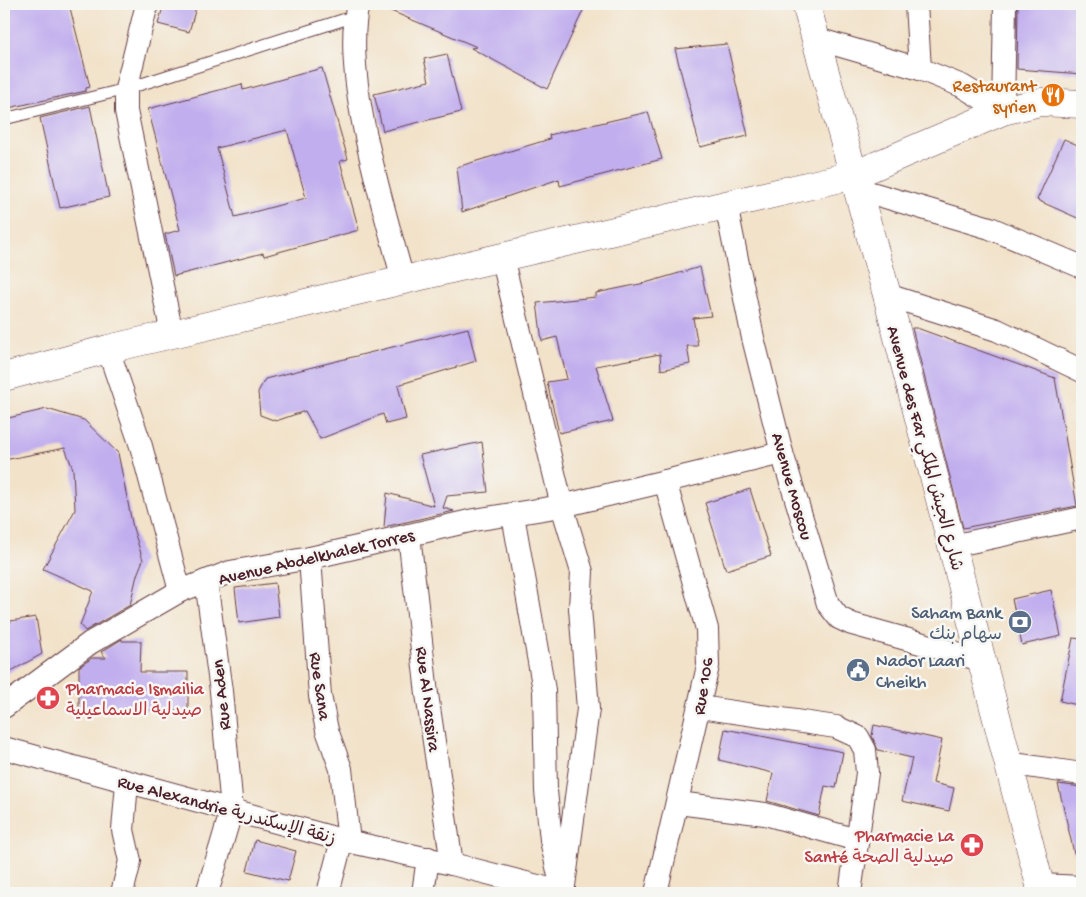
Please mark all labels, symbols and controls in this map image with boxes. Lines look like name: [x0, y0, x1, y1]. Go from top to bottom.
place label: Restaurant syrien: [953, 77, 1038, 119]
restaurant icon: Restaurant syrien: [1040, 82, 1066, 108]
street label: Avenue des Far شارع الجيش الملكي: [878, 324, 966, 574]
street label: Avenue Moscou: [765, 431, 816, 543]
street label: Avenue Abdelkhalek Torres: [217, 525, 418, 591]
place label: Saham Bank سهام بنك: [911, 604, 1004, 647]
bank icon: Saham Bank سهام بنك: [1007, 609, 1033, 635]
street label: Rue Al Nassira: [410, 646, 443, 754]
street label: Rue Sana: [303, 651, 334, 723]
place label: Nador Laari Cheikh: [876, 652, 965, 694]
street label: Rue 106: [690, 655, 720, 717]
public building icon: Nador Laari Cheikh: [845, 657, 871, 683]
street label: Rue Aden: [208, 658, 237, 731]
place label: Pharmacie Ismailia صيدلية الاسماعيلية: [65, 680, 205, 722]
pharmacy icon: Pharmacie Ismailia صيدلية الاسماعيلية: [35, 685, 61, 711]
street label: Rue Alexandrie زنقة الإسكندرية: [115, 772, 338, 851]
place label: Pharmacie La Santé صيدلية الصحة: [805, 827, 955, 869]
pharmacy icon: Pharmacie La Santé صيدلية الصحة: [959, 832, 985, 858]

